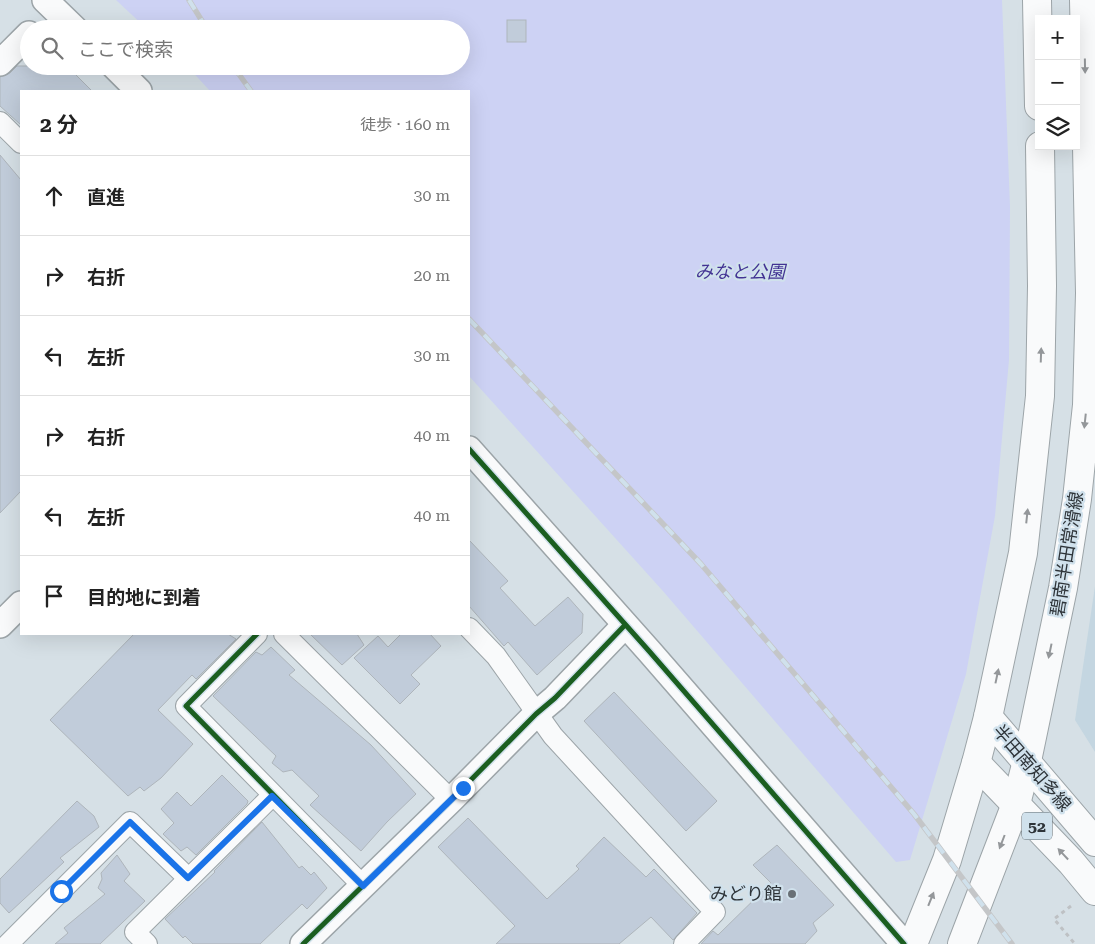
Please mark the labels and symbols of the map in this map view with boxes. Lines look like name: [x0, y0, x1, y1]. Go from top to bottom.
one-way arrow: [1082, 58, 1090, 74]
park label: みなと公園: [695, 261, 788, 282]
one-way arrow: [1037, 346, 1045, 362]
one-way arrow: [1081, 413, 1089, 429]
street label: 碧南半田常滑線: [1046, 490, 1087, 618]
one-way arrow: [1023, 508, 1031, 524]
one-way arrow: [1046, 643, 1054, 659]
one-way arrow: [993, 669, 1001, 684]
street label: 半田南知多線: [989, 720, 1076, 815]
route end: [452, 777, 475, 800]
road number: 52: [1022, 812, 1052, 839]
one-way arrow: [998, 835, 1006, 850]
one-way arrow: [1057, 849, 1069, 861]
route start: [50, 880, 73, 903]
place label: みどり館: [710, 883, 782, 904]
marker: みどり館: [786, 888, 798, 900]
one-way arrow: [928, 892, 936, 906]

